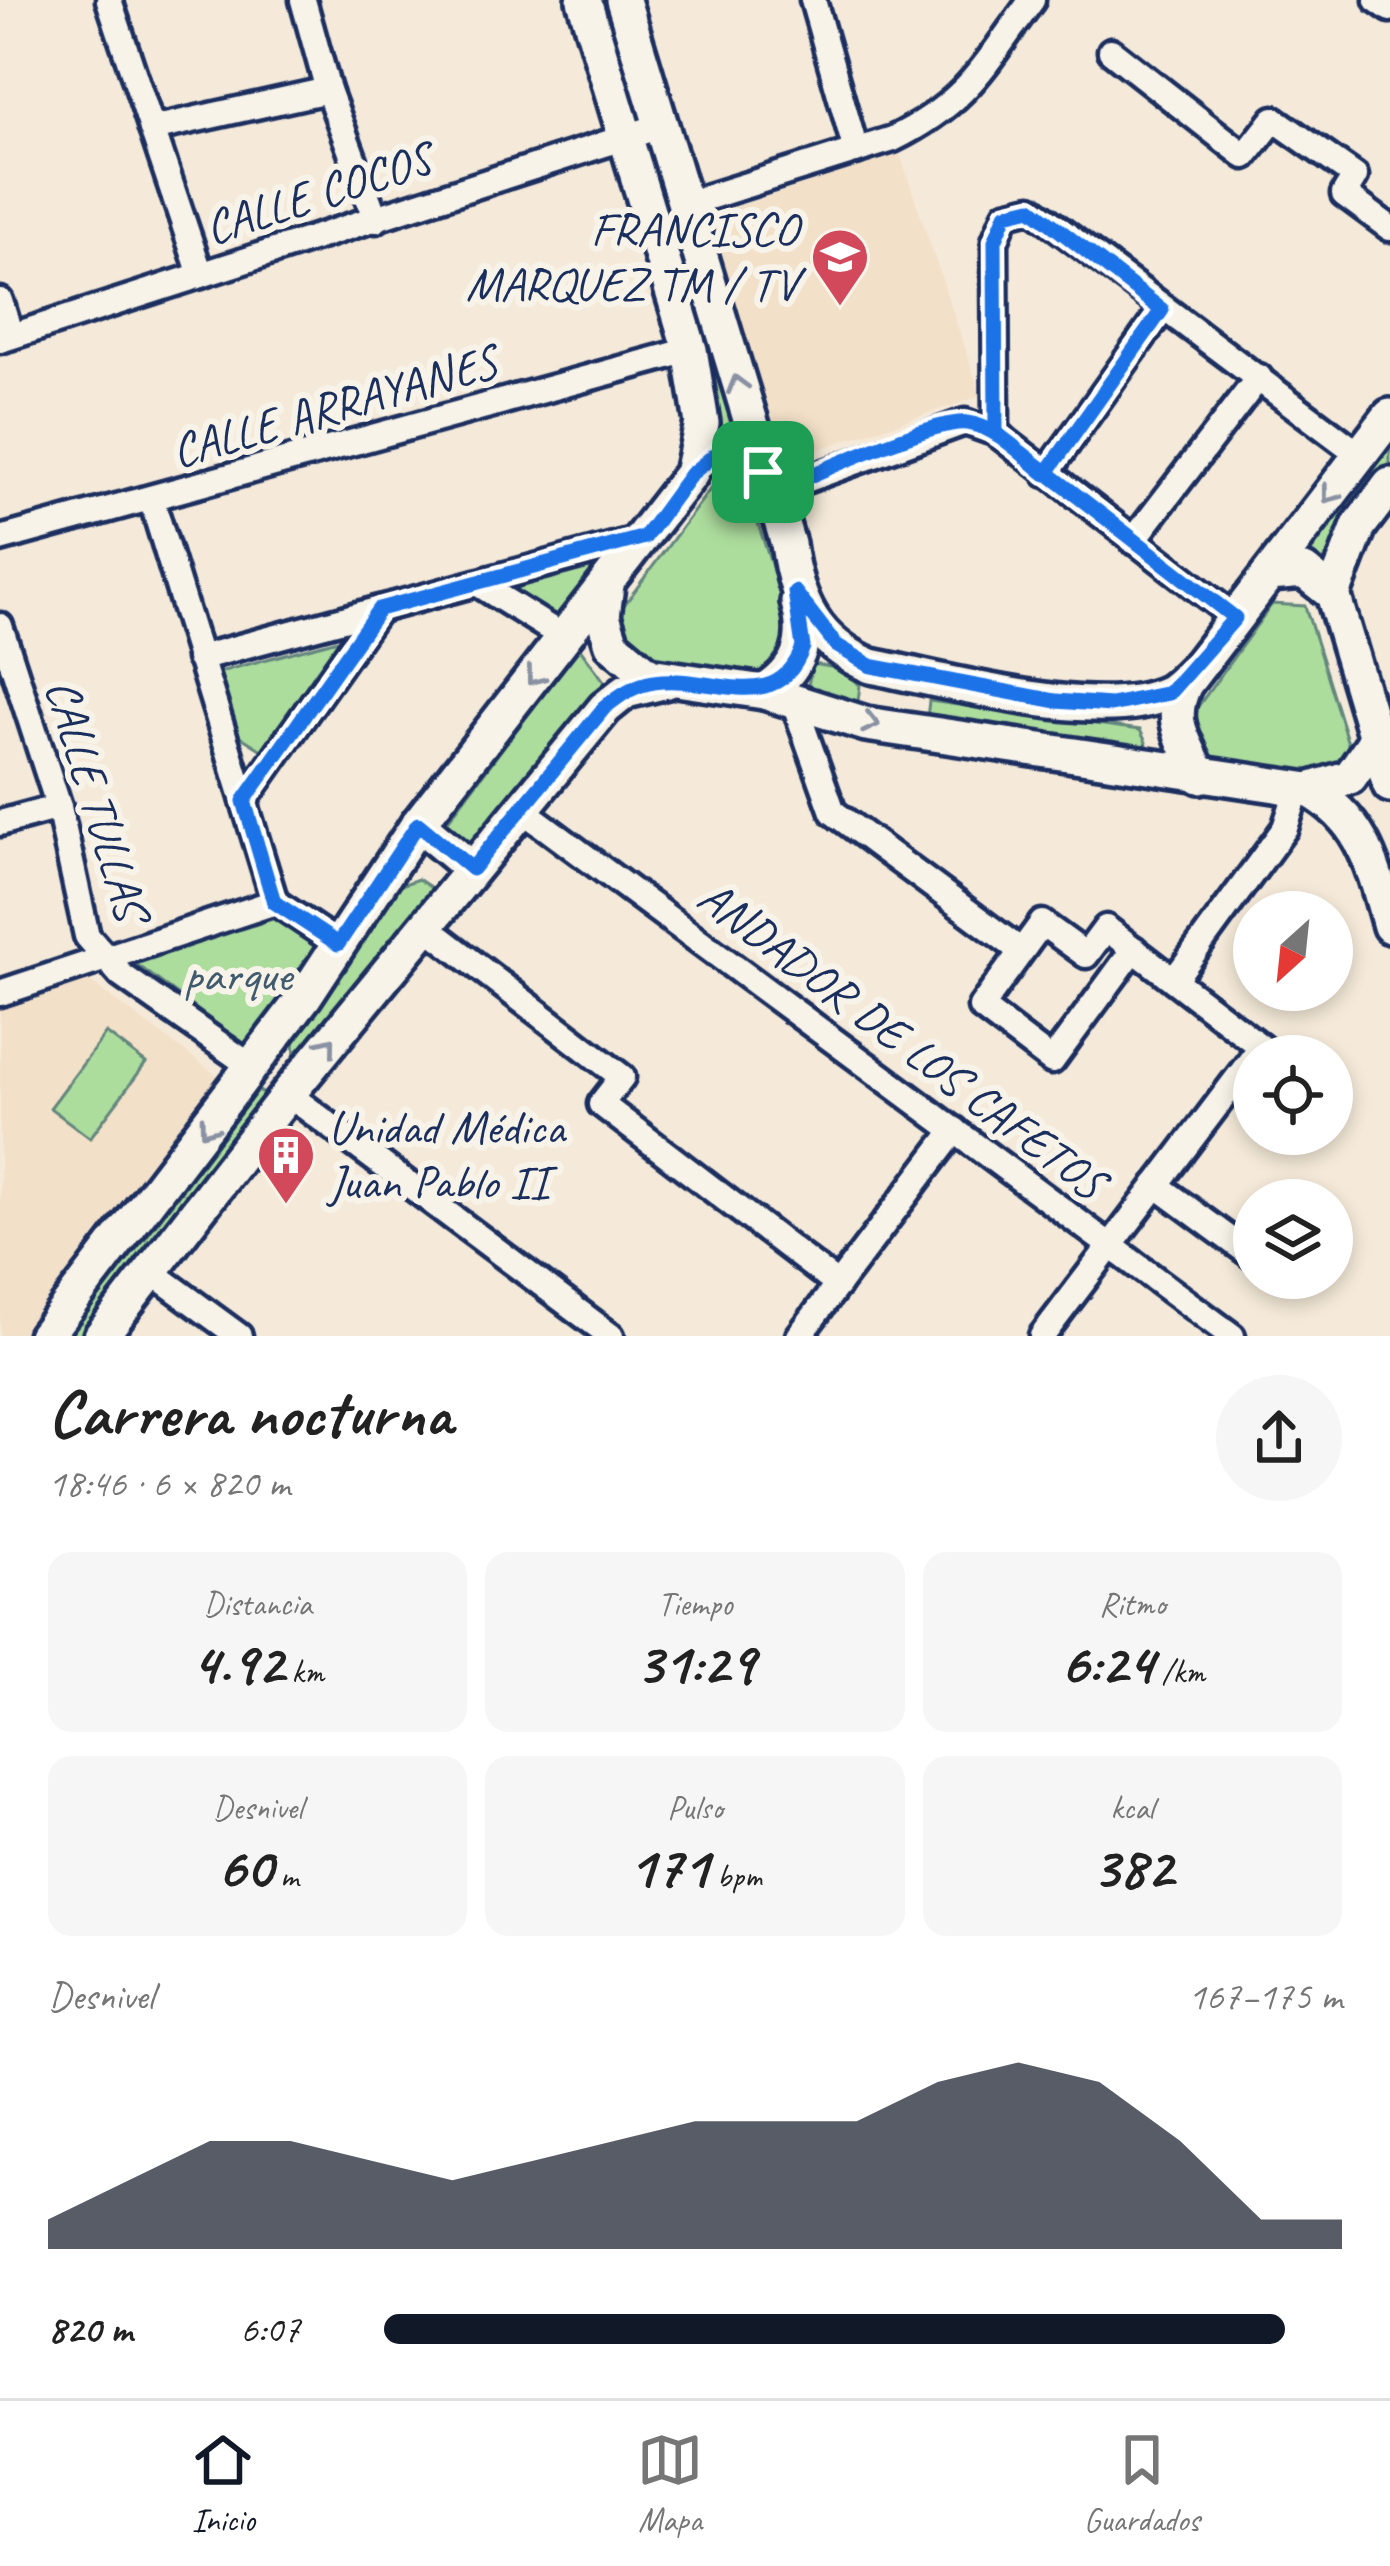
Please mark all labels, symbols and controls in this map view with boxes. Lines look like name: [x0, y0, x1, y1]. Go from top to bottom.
street label: CALLE COCOS: [197, 126, 445, 258]
place label: FRANCISCO MARQUEZ TM / TV: [466, 199, 807, 314]
school or university icon: FRANCISCO MARQUEZ TM / TV: [809, 226, 871, 308]
street label: CALLE ARRAYANES: [165, 329, 509, 481]
one-way arrow: [726, 374, 751, 395]
pin: [712, 421, 814, 523]
icon: arrive: [730, 439, 796, 505]
one-way arrow: [1323, 481, 1344, 503]
one-way arrow: [527, 663, 548, 685]
street label: CALLE TULLAS: [32, 672, 165, 935]
one-way arrow: [860, 710, 880, 735]
street label: ANDADOR DE LOS CAFETOS: [687, 866, 1122, 1215]
north arrow: [1233, 891, 1353, 1011]
map controls: [1233, 891, 1353, 1299]
park label: parque: [184, 945, 295, 1005]
button: locate: [1233, 1035, 1353, 1155]
one-way arrow: [313, 1037, 335, 1059]
place label: Unidad Médica Juan Pablo II: [326, 1097, 567, 1212]
one-way arrow: [199, 1115, 221, 1136]
building icon: Unidad Médica Juan Pablo II: [255, 1124, 317, 1206]
button: layers: [1233, 1179, 1353, 1299]
text: Carrera nocturna: [48, 1372, 452, 1455]
button: share: [1216, 1375, 1342, 1501]
text: 18:46 · 6 × 820 m: [48, 1459, 290, 1508]
text: Distancia: [204, 1583, 312, 1625]
text: Tiempo: [658, 1583, 732, 1625]
text: Ritmo: [1099, 1583, 1166, 1625]
text: 4.92: [191, 1625, 284, 1701]
text: 31:29: [635, 1625, 755, 1701]
text: 6:24: [1060, 1625, 1154, 1701]
text: km: [284, 1651, 324, 1693]
text: /km: [1154, 1651, 1205, 1693]
text: Desnivel: [213, 1787, 302, 1829]
text: Pulso: [667, 1787, 723, 1829]
text: kcal: [1111, 1787, 1154, 1829]
text: 60: [217, 1829, 272, 1905]
text: 171: [628, 1829, 709, 1905]
text: 382: [1092, 1829, 1173, 1905]
text: m: [272, 1855, 299, 1897]
text: bpm: [709, 1855, 762, 1897]
text: Desnivel: [48, 1972, 154, 2021]
text: 167–175 m: [1188, 1972, 1342, 2021]
text: 820 m: [48, 2305, 132, 2354]
text: 6:07: [240, 2305, 300, 2354]
tab: Inicio: [190, 2427, 256, 2541]
tab: Mapa: [637, 2427, 703, 2541]
tab: Guardados: [1084, 2427, 1200, 2541]

